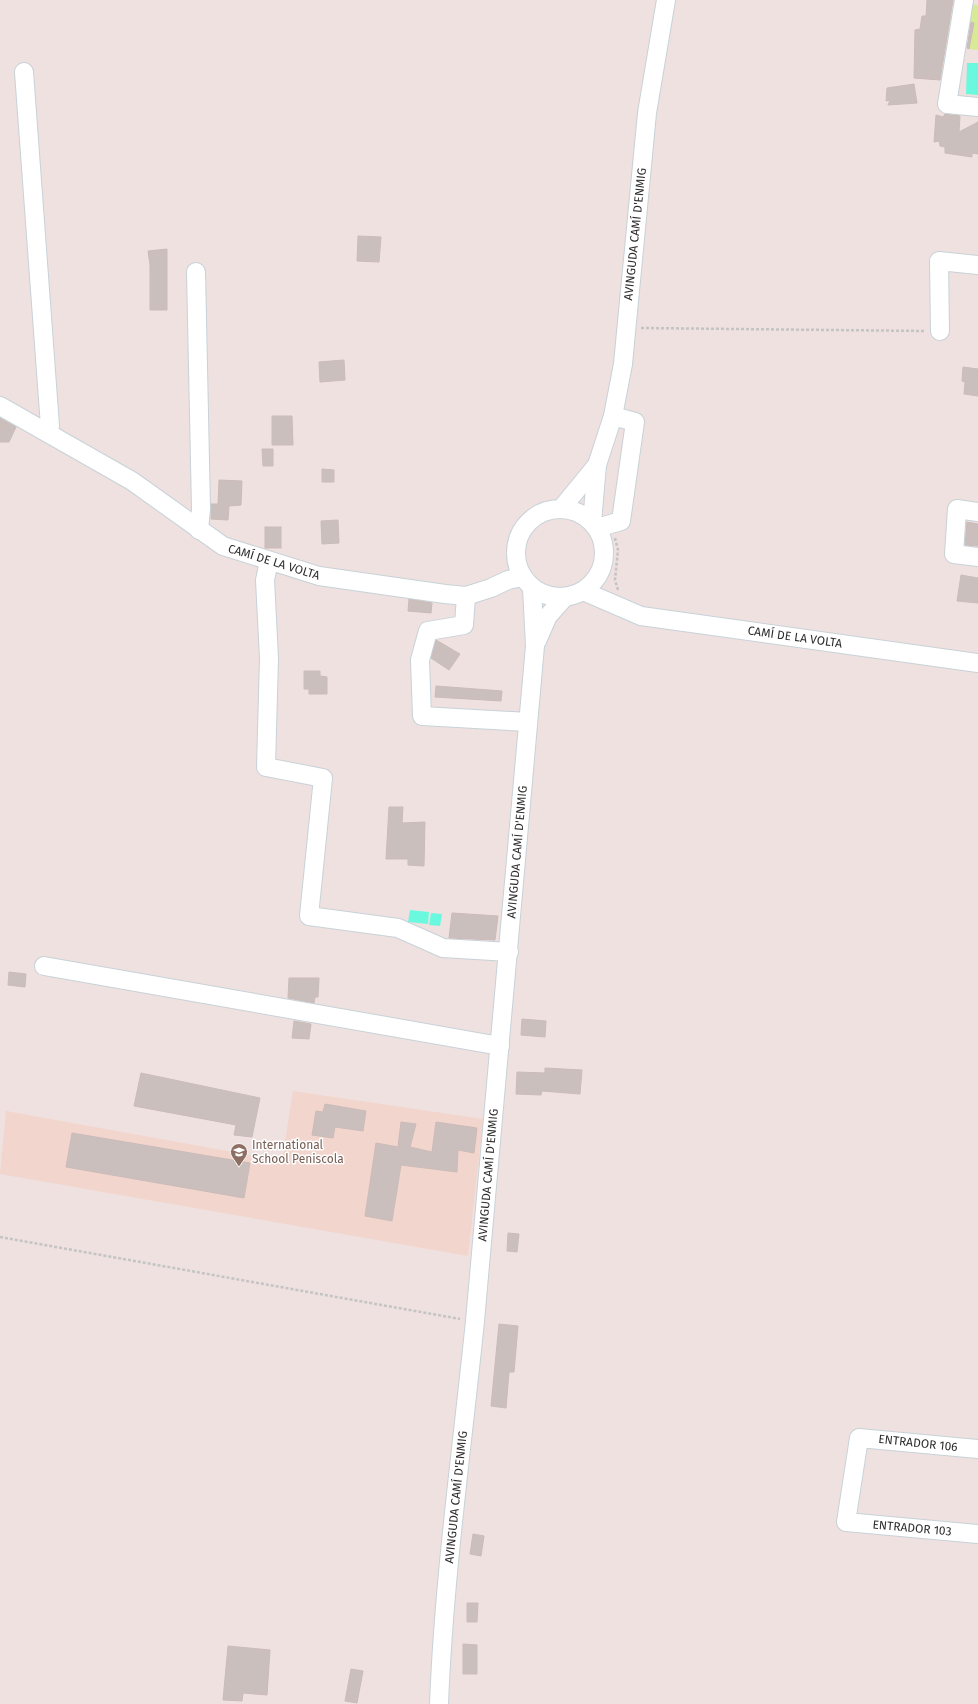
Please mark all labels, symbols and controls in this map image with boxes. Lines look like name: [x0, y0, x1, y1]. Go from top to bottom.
street label: AVINGUDA CAMÍ D'ENMIG: [620, 167, 649, 301]
street label: CAMÍ DE LA VOLTA: [226, 540, 322, 583]
street label: CAMÍ DE LA VOLTA: [747, 622, 843, 651]
street label: AVINGUDA CAMÍ D'ENMIG: [503, 785, 530, 919]
street label: AVINGUDA CAMÍ D'ENMIG: [474, 1108, 501, 1242]
place label: International School Peniscola: [252, 1138, 344, 1166]
school or university icon: International School Peniscola: [229, 1142, 249, 1167]
street label: AVINGUDA CAMÍ D'ENMIG: [441, 1430, 470, 1564]
street label: ENTRADOR 106: [878, 1432, 958, 1454]
street label: ENTRADOR 103: [872, 1518, 952, 1538]

